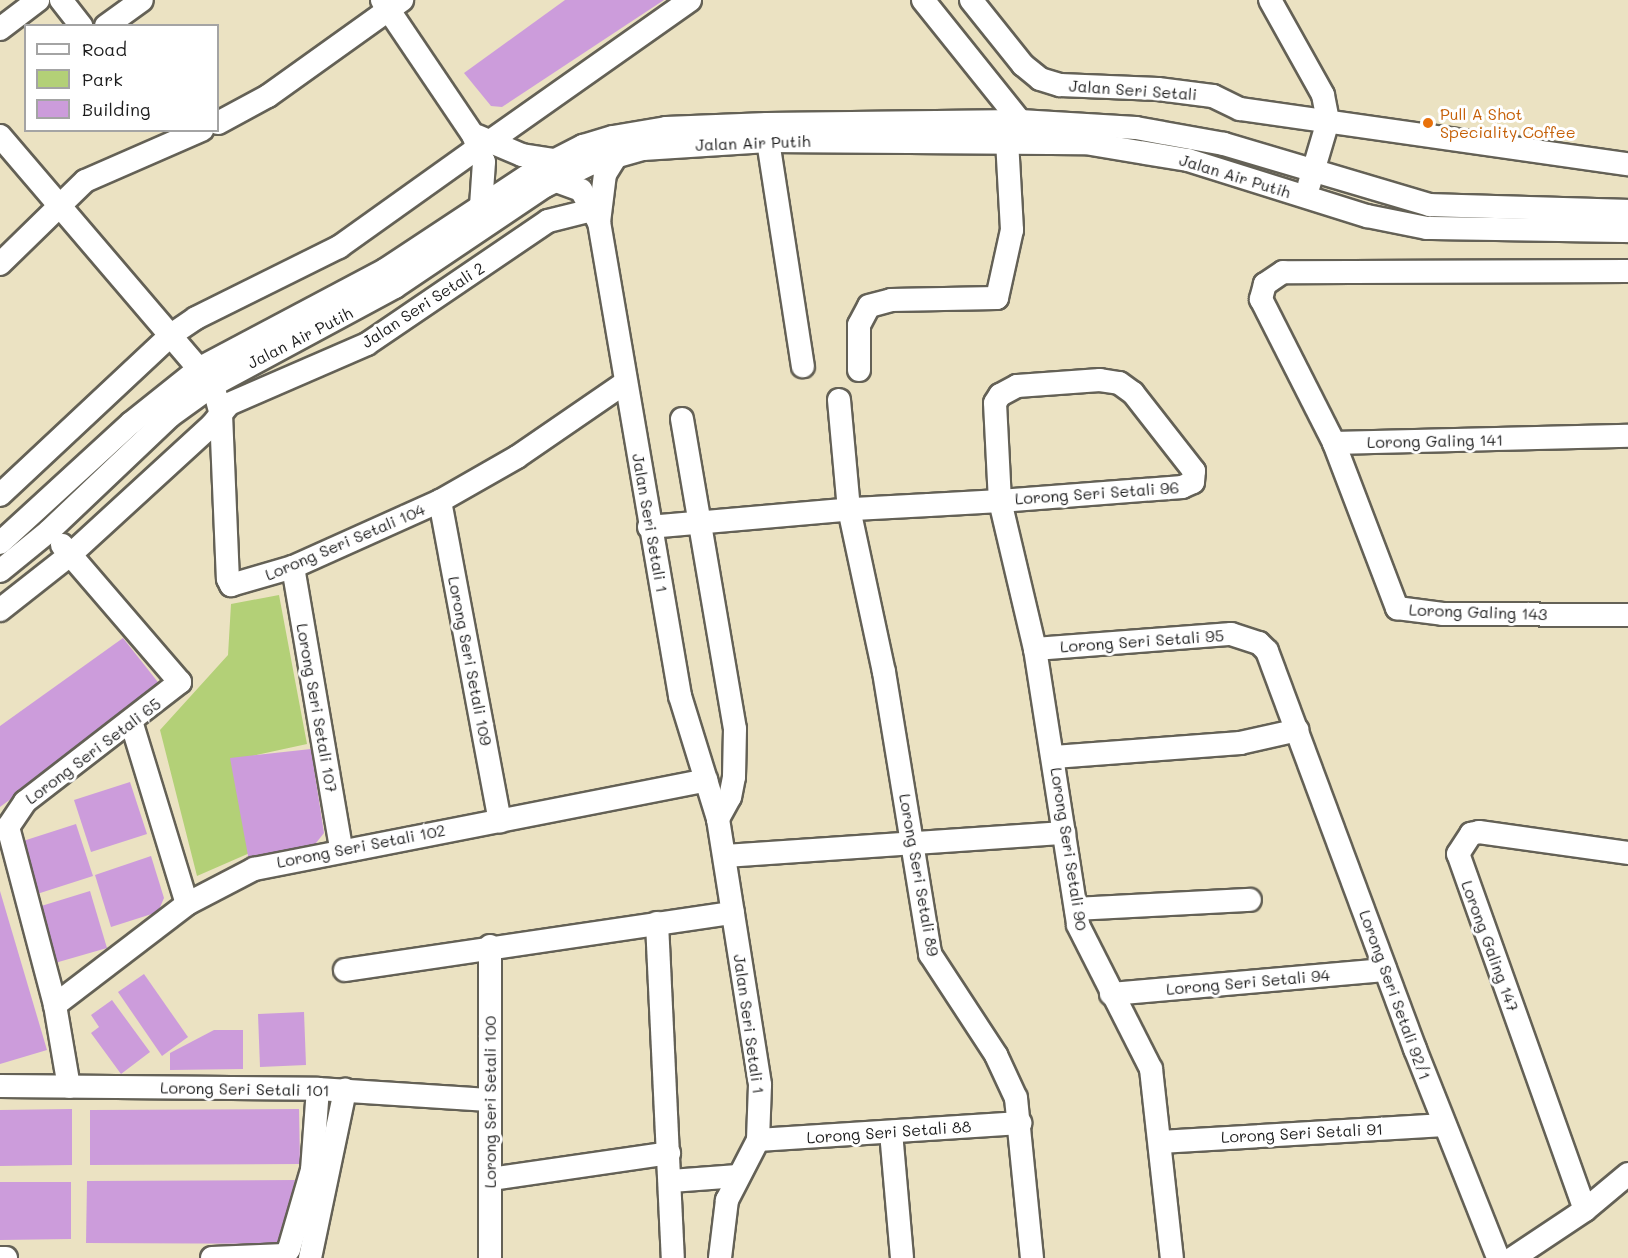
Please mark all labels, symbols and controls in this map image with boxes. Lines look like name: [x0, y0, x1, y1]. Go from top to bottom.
legend: [24, 24, 219, 132]
text: Road: [82, 37, 127, 61]
text: Park: [82, 67, 123, 91]
street label: Jalan Seri Setali: [1068, 76, 1198, 104]
text: Building: [82, 97, 150, 121]
place label: Pull A Shot Speciality Coffee: [1440, 104, 1576, 142]
marker: Pull A Shot Speciality Coffee: [1421, 116, 1435, 130]
street label: Jalan Air Putih: [695, 131, 811, 155]
street label: Jalan Air Putih: [1177, 150, 1293, 202]
street label: Jalan Seri Setali 2: [358, 258, 488, 352]
street label: Jalan Air Putih: [244, 303, 356, 373]
street label: Lorong Galing 141: [1367, 430, 1503, 452]
street label: Jalan Seri Setali 1: [628, 452, 672, 594]
street label: Lorong Seri Setali 96: [1014, 478, 1180, 508]
street label: Lorong Seri Setali 104: [262, 500, 428, 584]
street label: Lorong Seri Setali 109: [444, 575, 496, 747]
street label: Lorong Galing 143: [1408, 600, 1548, 624]
street label: Lorong Seri Setali 107: [293, 622, 341, 794]
street label: Lorong Seri Setali 95: [1059, 626, 1225, 656]
street label: Lorong Seri Setali 65: [21, 694, 165, 808]
street label: Lorong Seri Setali 90: [1047, 766, 1091, 932]
street label: Lorong Seri Setali 89: [895, 792, 943, 958]
street label: Lorong Seri Setali 102: [275, 820, 447, 872]
street label: Lorong Galing 147: [1457, 878, 1523, 1014]
street label: Lorong Seri Setali 92/1: [1355, 907, 1435, 1083]
street label: Jalan Seri Setali 1: [730, 953, 768, 1095]
street label: Lorong Seri Setali 94: [1165, 965, 1331, 999]
street label: Lorong Seri Setali 100: [480, 1016, 500, 1188]
street label: Lorong Seri Setali 101: [160, 1078, 330, 1100]
street label: Lorong Seri Setali 88: [806, 1117, 972, 1147]
street label: Lorong Seri Setali 91: [1221, 1119, 1383, 1147]

